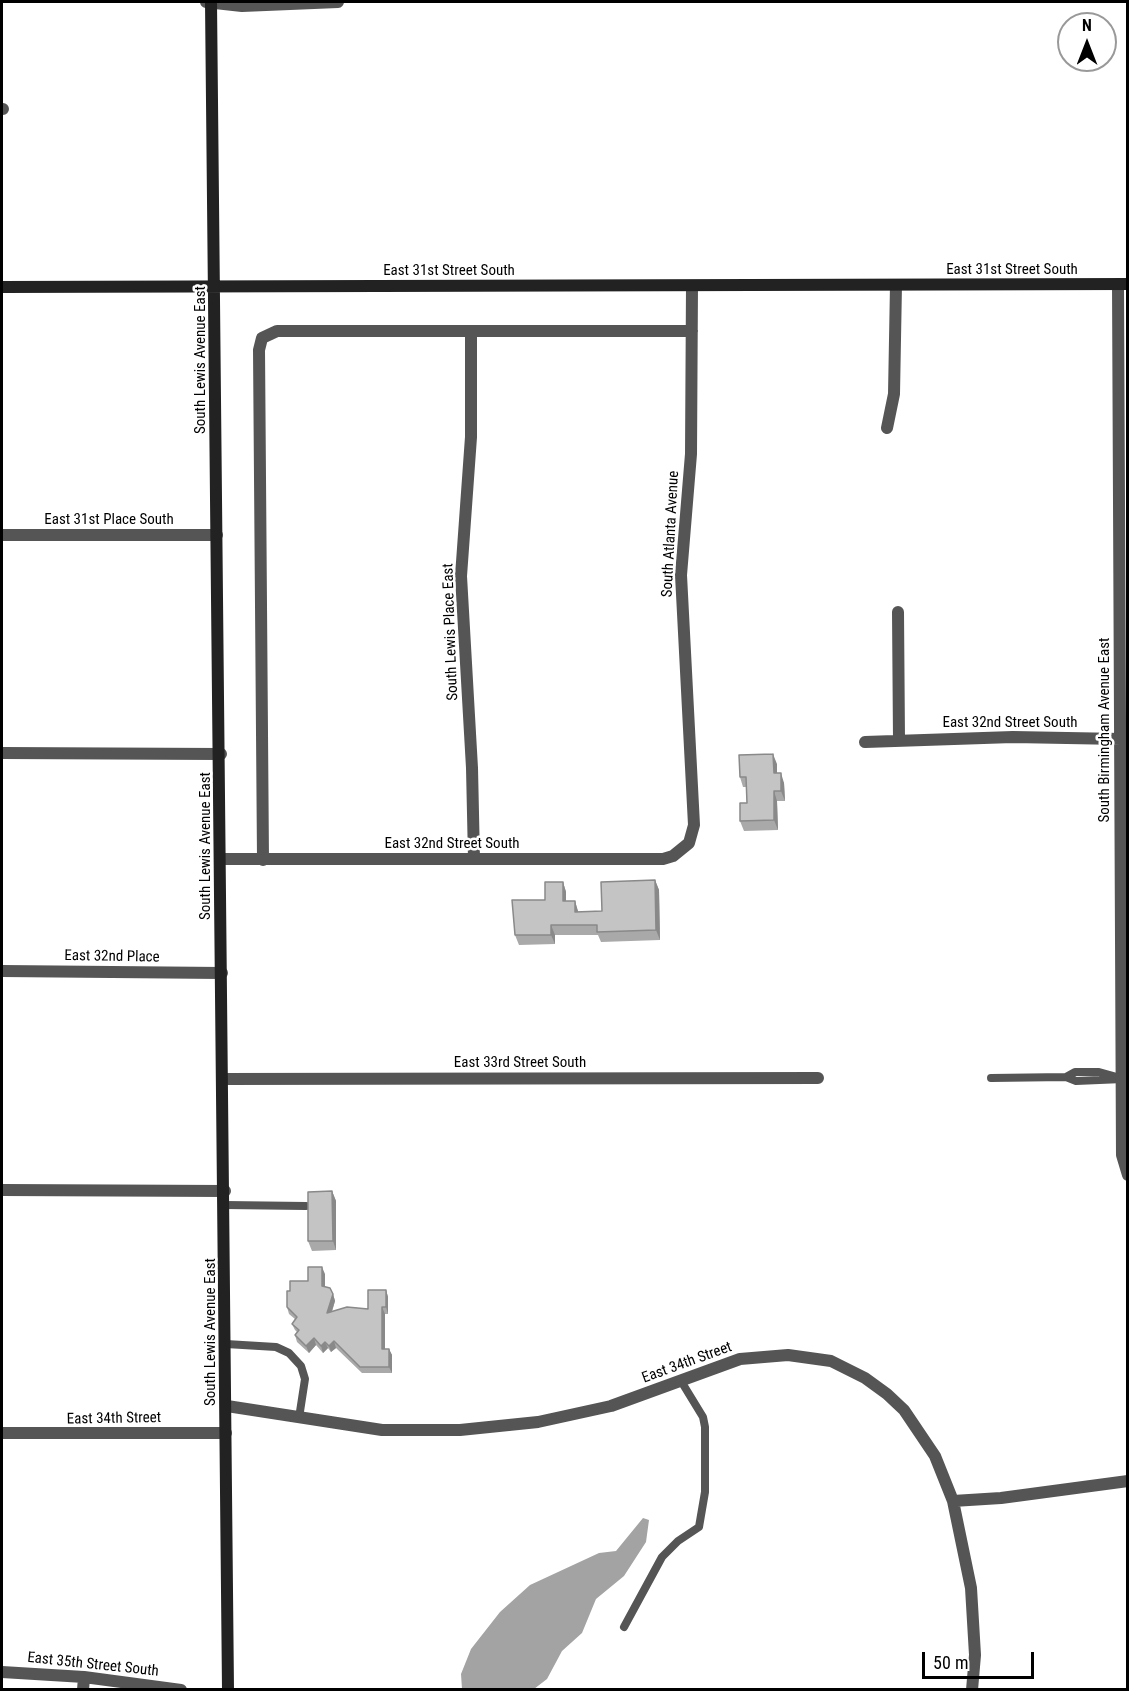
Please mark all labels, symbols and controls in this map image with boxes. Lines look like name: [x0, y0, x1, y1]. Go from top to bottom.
north arrow: [1057, 12, 1117, 72]
text: N: [1082, 16, 1092, 35]
street label: East 31st Street South: [946, 261, 1078, 279]
street label: East 31st Street South: [383, 262, 515, 280]
street label: South Lewis Avenue East: [192, 286, 210, 434]
street label: South Atlanta Avenue: [659, 470, 683, 598]
street label: East 31st Place South: [44, 511, 174, 529]
street label: South Lewis Place East: [440, 563, 462, 701]
street label: South Birmingham Avenue East: [1096, 638, 1114, 822]
street label: East 32nd Street South: [942, 714, 1078, 732]
street label: South Lewis Avenue East: [197, 772, 215, 920]
street label: East 32nd Street South: [384, 835, 520, 853]
street label: East 32nd Place: [64, 947, 160, 967]
street label: East 33rd Street South: [454, 1054, 586, 1072]
street label: South Lewis Avenue East: [202, 1258, 220, 1406]
street label: East 34th Street: [640, 1338, 734, 1388]
street label: East 34th Street: [67, 1409, 161, 1429]
scale bar: [925, 1640, 1038, 1678]
street label: East 35th Street South: [26, 1649, 160, 1681]
text: 50 m: [933, 1652, 968, 1673]

